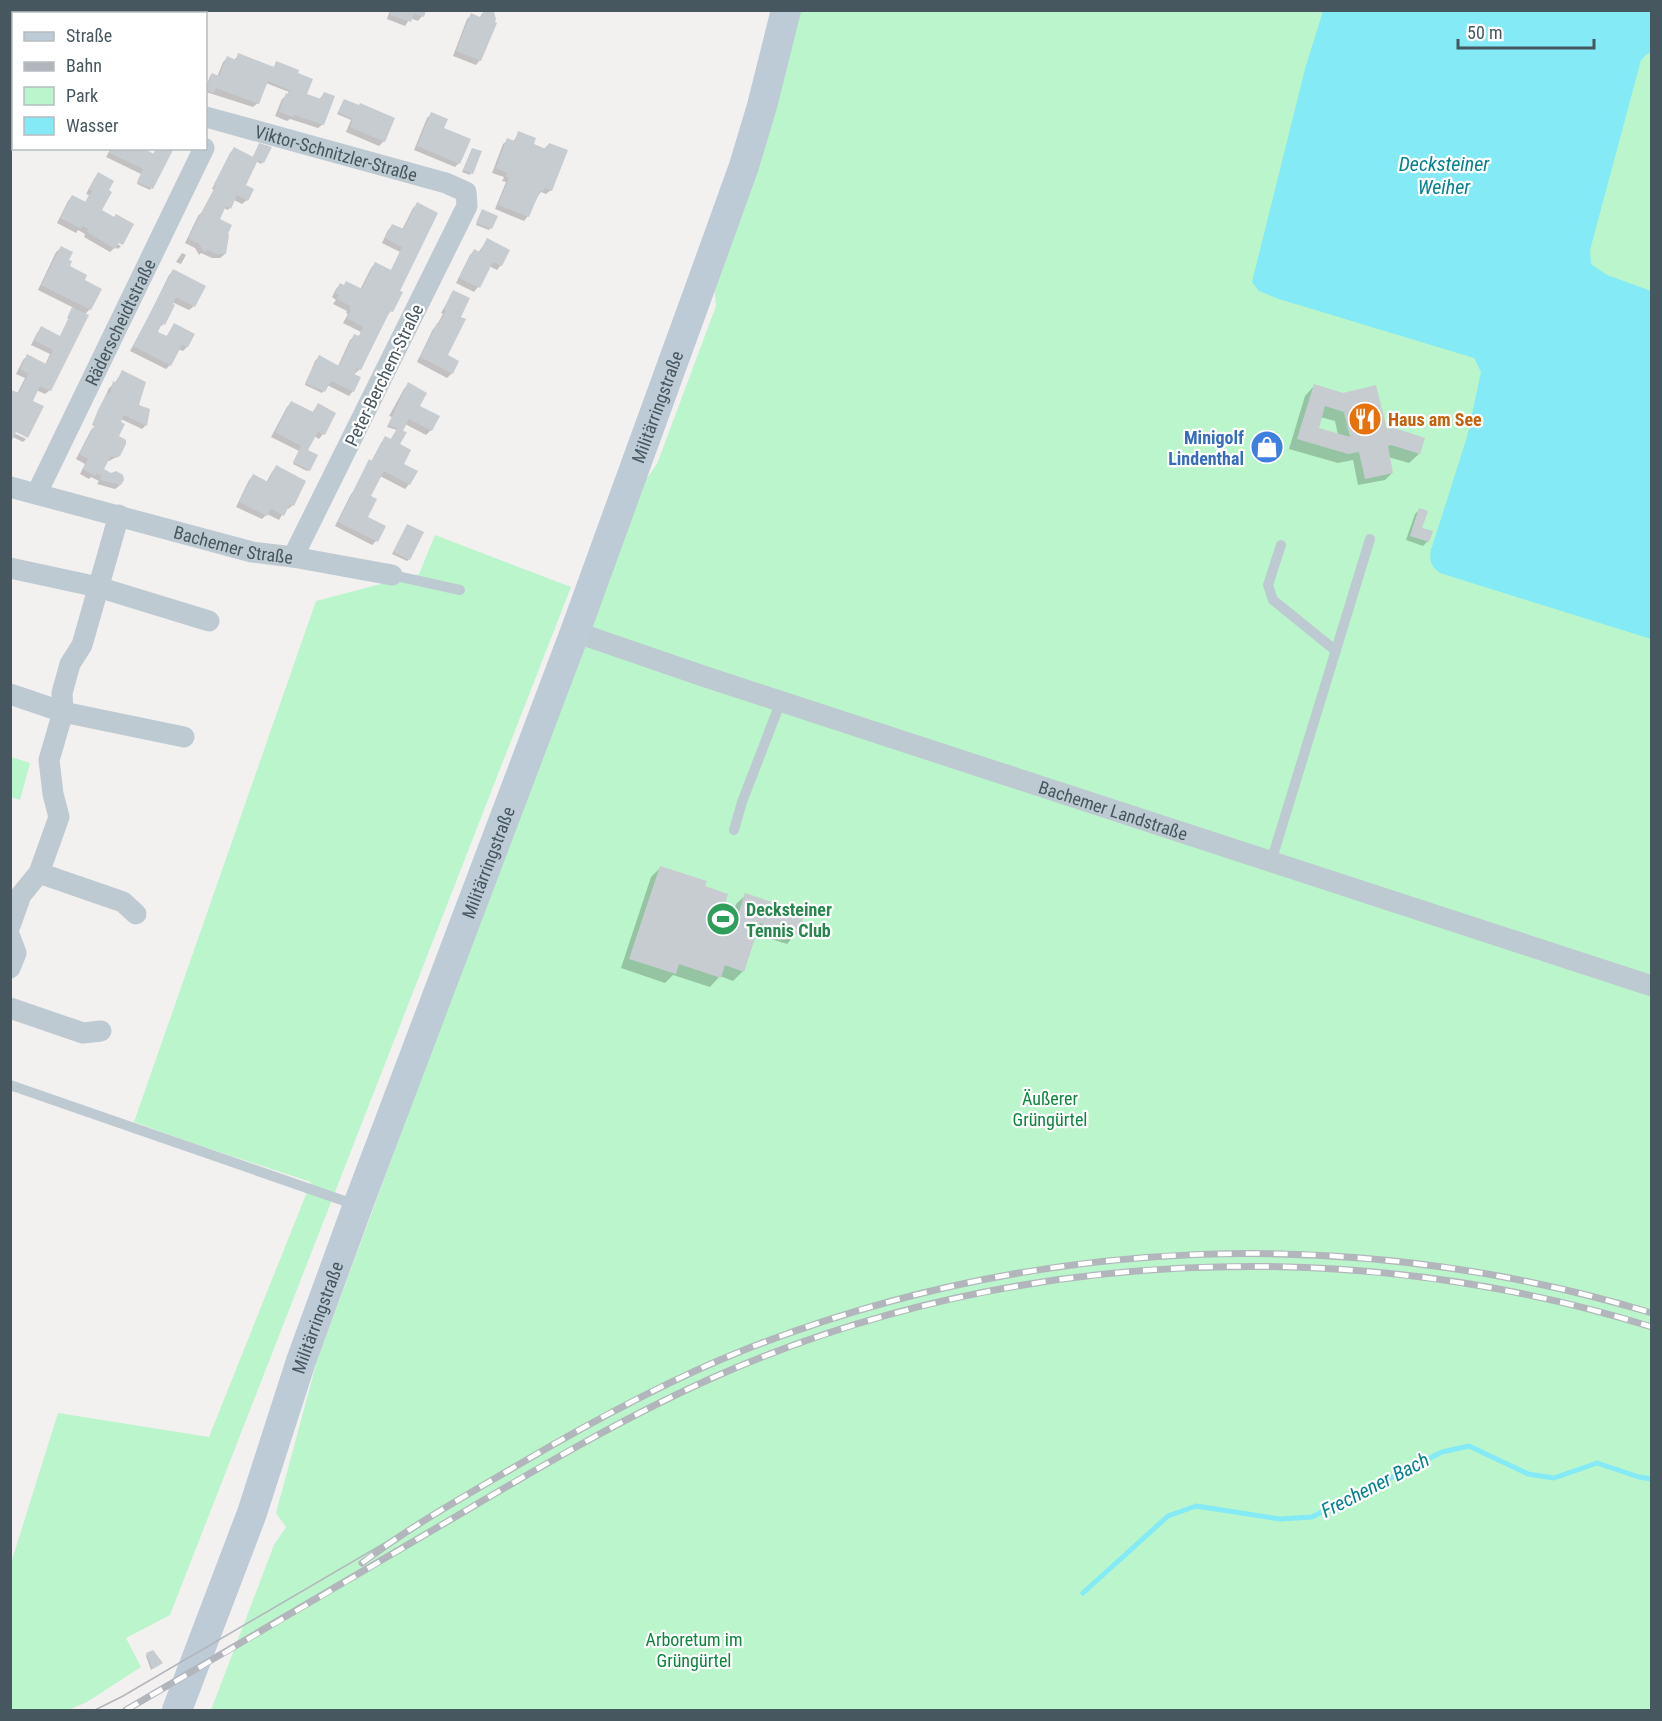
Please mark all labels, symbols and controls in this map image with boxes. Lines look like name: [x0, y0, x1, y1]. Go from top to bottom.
legend: [12, 12, 207, 150]
scale bar: [1458, 12, 1594, 50]
text: 50 m: [1467, 22, 1502, 43]
text: Straße: [66, 25, 112, 46]
text: Bahn: [66, 55, 102, 76]
text: Park: [66, 85, 98, 106]
text: Wasser: [66, 115, 119, 136]
street label: Viktor-Schnitzler-Straße: [252, 120, 420, 185]
water label: Decksteiner Weiher: [1399, 152, 1490, 199]
street label: Räderscheidtstraße: [80, 255, 159, 389]
street label: Peter-Berchem-Straße: [341, 301, 427, 449]
street label: Militärringstraße: [627, 348, 687, 466]
restaurant icon: Haus am See: [1347, 401, 1383, 437]
place label: Haus am See: [1388, 409, 1482, 430]
place label: Minigolf Lindenthal: [1168, 427, 1244, 469]
shop icon: Minigolf Lindenthal: [1249, 429, 1285, 465]
street label: Bachemer Straße: [172, 521, 294, 567]
street label: Bachemer Landstraße: [1036, 776, 1190, 844]
street label: Militärringstraße: [457, 804, 518, 921]
place label: Decksteiner Tennis Club: [746, 899, 832, 941]
sports icon: Decksteiner Tennis Club: [705, 901, 741, 937]
park label: Äußerer Grüngürtel: [1013, 1088, 1087, 1130]
street label: Militärringstraße: [287, 1258, 347, 1376]
water label: Frechener Bach: [1317, 1447, 1433, 1523]
park label: Arboretum im Grüngürtel: [646, 1629, 742, 1671]

